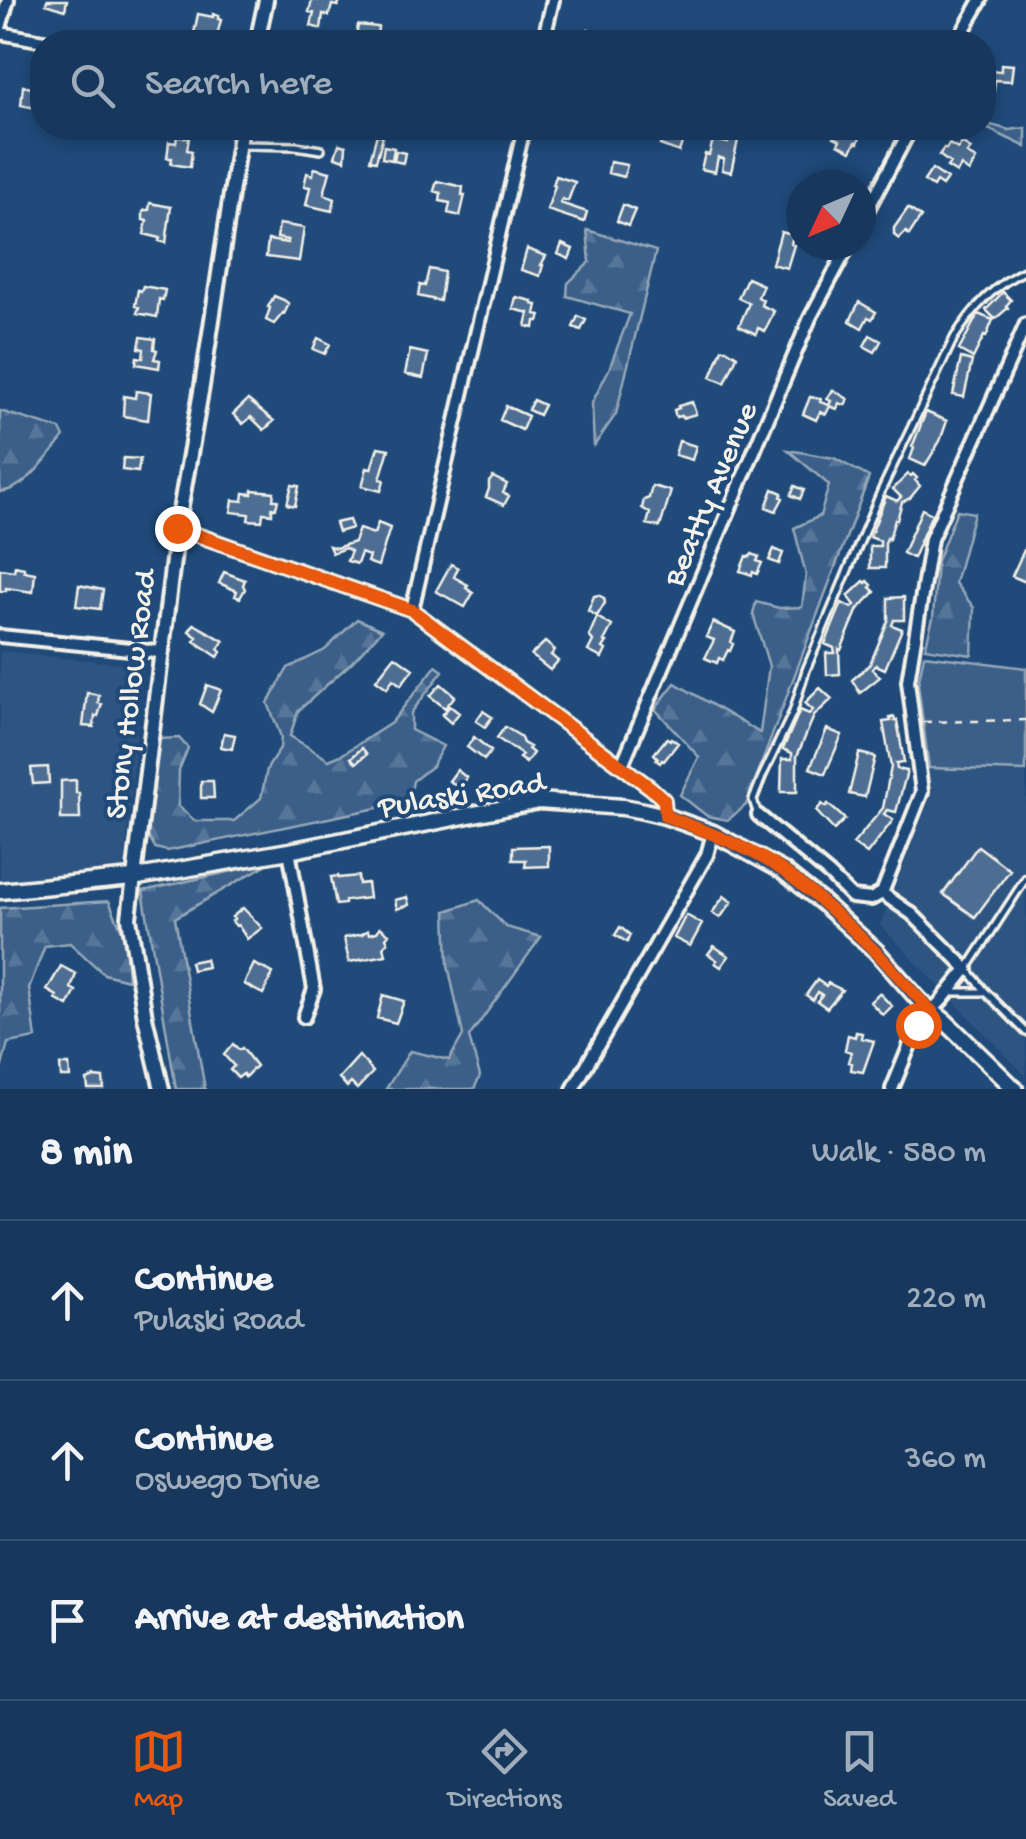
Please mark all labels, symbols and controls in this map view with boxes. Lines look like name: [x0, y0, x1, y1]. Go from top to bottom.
search box: [30, 30, 996, 140]
icon: search: [65, 58, 120, 113]
text: Search here: [145, 63, 332, 107]
north arrow: [786, 170, 876, 260]
street label: Beatty Avenue: [656, 397, 769, 594]
route end: [155, 506, 201, 552]
street label: Stony Hollow Road: [99, 566, 167, 821]
street label: Pulaski Road: [375, 765, 550, 829]
route start: [896, 1003, 942, 1049]
text: 8 min: [40, 1130, 132, 1179]
text: Walk · 580 m: [812, 1135, 986, 1173]
text: Continue: [135, 1259, 273, 1303]
icon: ahead: [40, 1273, 95, 1328]
text: 220 m: [906, 1281, 986, 1319]
text: Pulaski Road: [135, 1303, 303, 1341]
text: Continue: [135, 1419, 273, 1463]
icon: ahead: [40, 1433, 95, 1488]
text: 360 m: [905, 1441, 986, 1479]
text: Oswego Drive: [135, 1463, 320, 1501]
icon: arrive: [40, 1593, 95, 1648]
text: Arrive at destination: [135, 1598, 464, 1642]
tab: Map: [131, 1724, 186, 1817]
tab: Directions: [448, 1724, 562, 1817]
tab: Saved: [823, 1724, 895, 1817]

